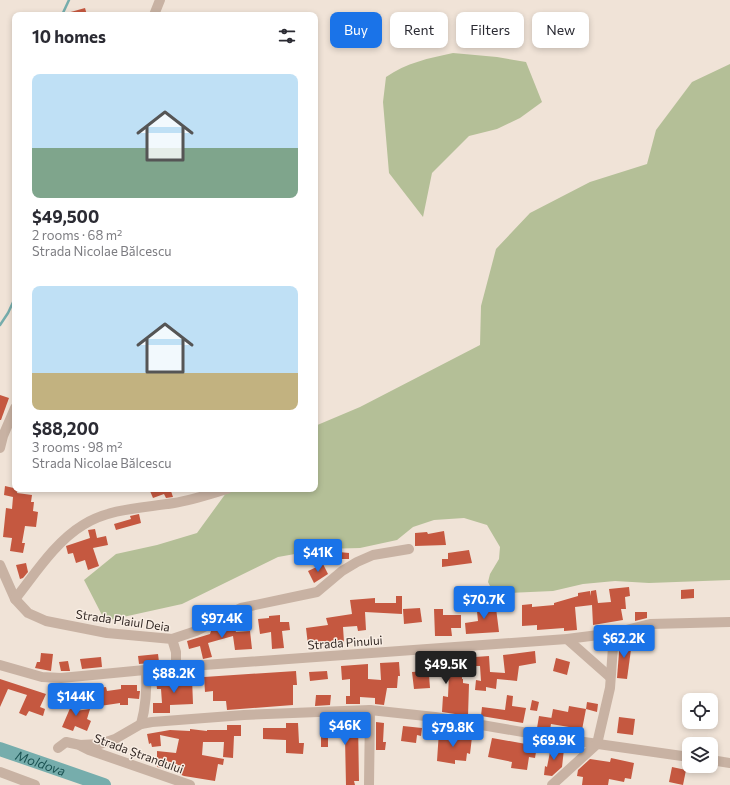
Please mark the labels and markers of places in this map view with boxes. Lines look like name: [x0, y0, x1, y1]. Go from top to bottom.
pin: $41K: [294, 539, 342, 573]
pin: $70.7K: [451, 586, 517, 620]
pin: $97.4K: [189, 605, 255, 639]
pin: $62.2K: [591, 625, 657, 659]
pin: $49.5K: [413, 651, 479, 685]
pin: $88.2K: [141, 660, 207, 694]
pin: $144K: [48, 683, 104, 717]
pin: $46K: [321, 712, 369, 746]
pin: $79.8K: [420, 714, 486, 748]
pin: $69.9K: [521, 727, 587, 761]

